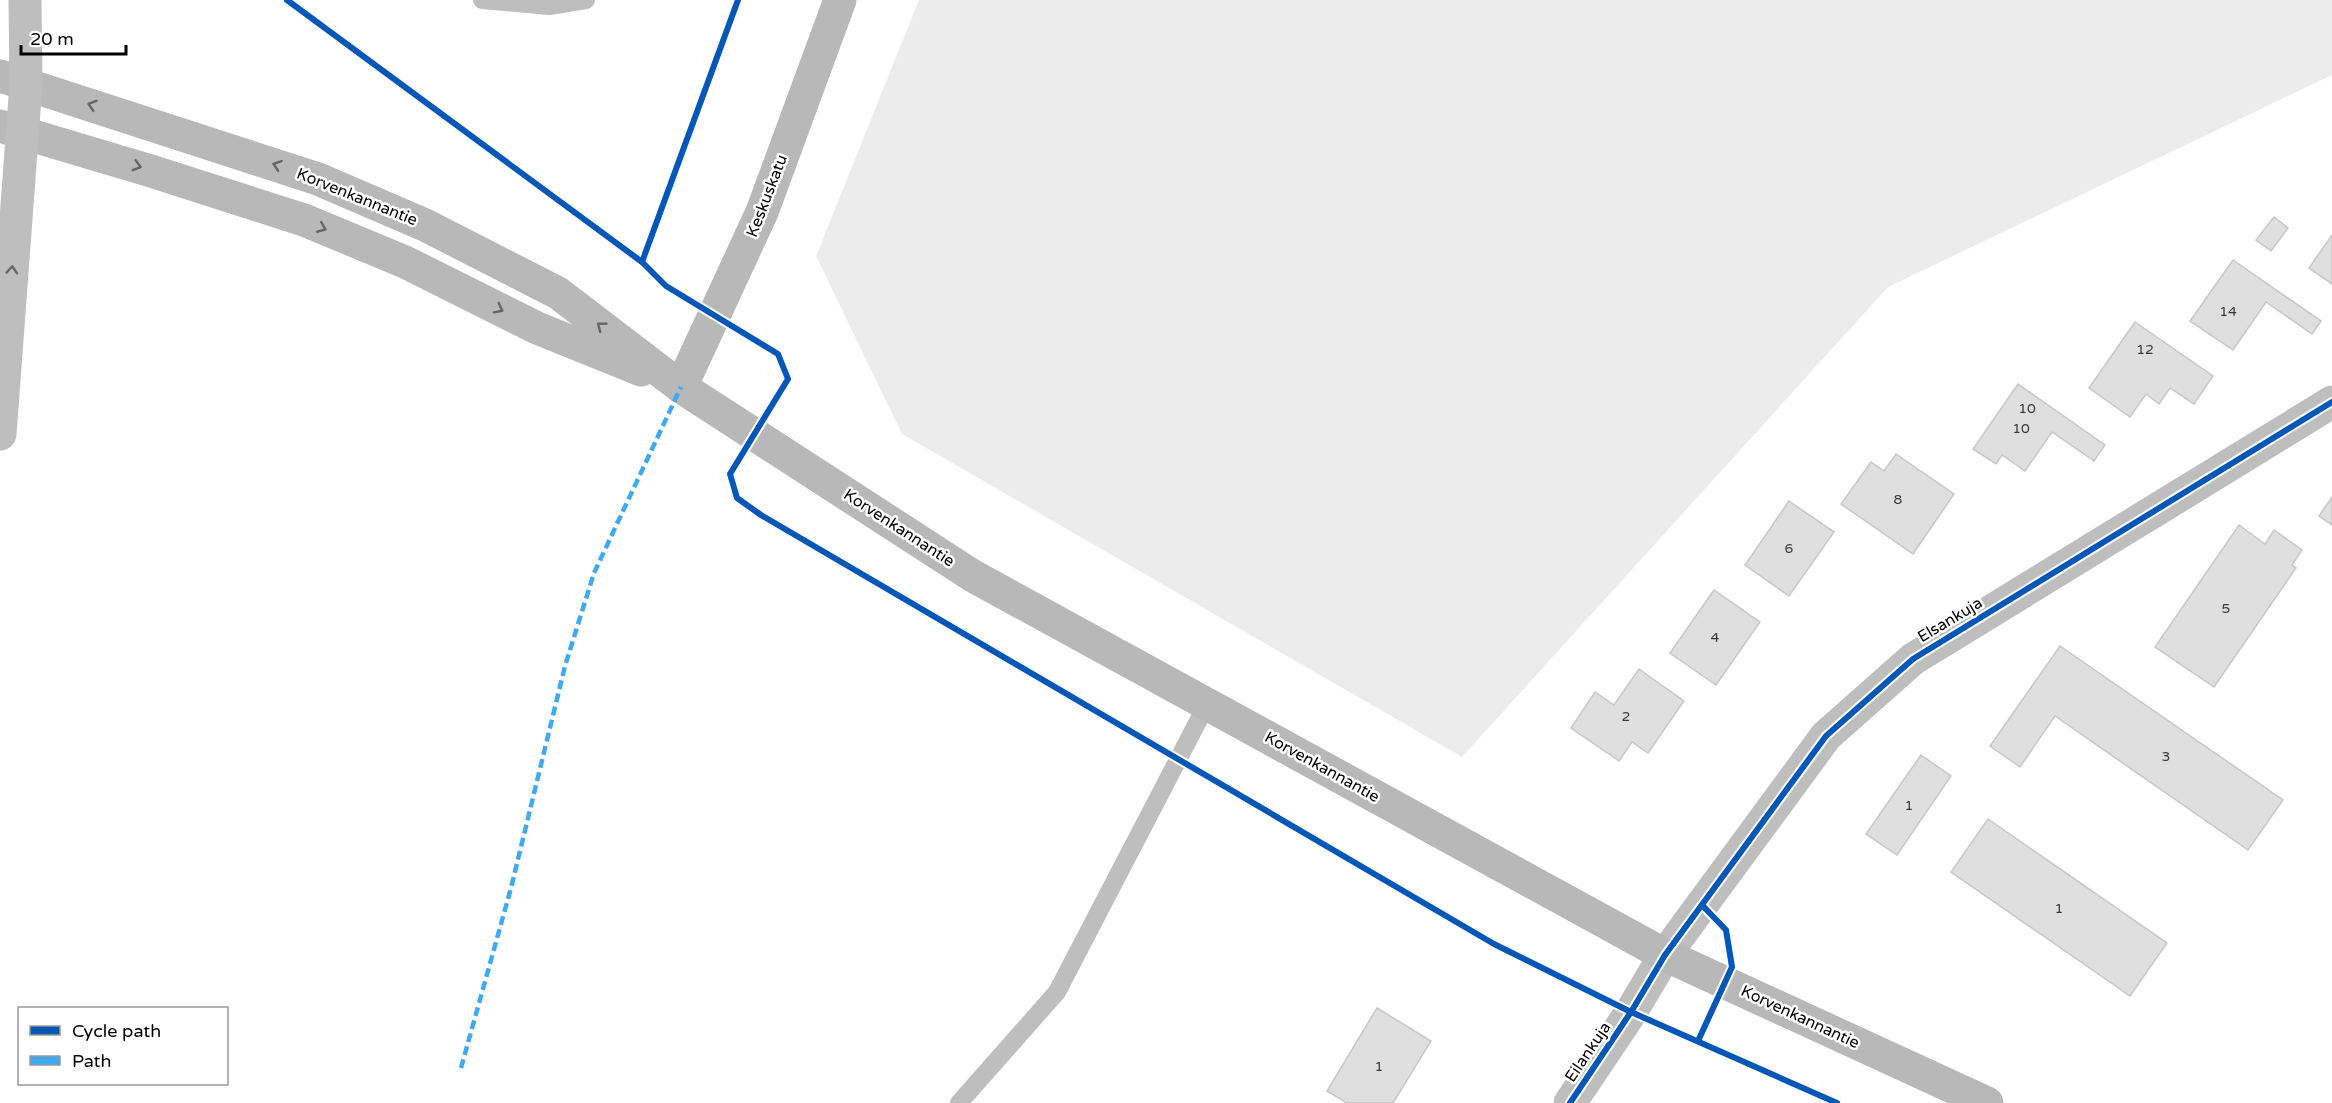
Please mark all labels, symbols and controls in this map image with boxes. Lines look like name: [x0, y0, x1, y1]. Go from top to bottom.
scale bar: [21, 18, 126, 56]
text: 20 m: [30, 28, 74, 50]
one-way arrow: [87, 100, 98, 112]
street label: Keskuskatu: [742, 152, 792, 240]
one-way arrow: [132, 159, 142, 172]
one-way arrow: [273, 160, 283, 173]
street label: Korvenkannantie: [294, 164, 420, 230]
one-way arrow: [315, 221, 326, 233]
one-way arrow: [5, 266, 18, 275]
one-way arrow: [492, 302, 503, 313]
house number: 14: [2219, 303, 2237, 320]
one-way arrow: [597, 323, 608, 334]
house number: 12: [2136, 341, 2154, 358]
house number: 10: [2018, 400, 2036, 417]
house number: 10: [2012, 420, 2030, 437]
street label: Korvenkannantie: [840, 485, 958, 571]
house number: 8: [1894, 491, 1903, 508]
house number: 6: [1785, 540, 1794, 557]
street label: Elsankuja: [1914, 593, 1986, 647]
house number: 5: [2222, 600, 2230, 617]
house number: 4: [1711, 629, 1720, 646]
house number: 2: [1622, 708, 1630, 725]
street label: Korvenkannantie: [1261, 727, 1383, 807]
house number: 3: [2162, 748, 2170, 765]
house number: 1: [1905, 797, 1913, 814]
house number: 1: [2055, 900, 2063, 917]
street label: Korvenkannantie: [1738, 981, 1862, 1053]
legend: [18, 1007, 228, 1085]
street label: Eilankuja: [1561, 1018, 1615, 1086]
text: Cycle path: [72, 1020, 161, 1042]
text: Path: [72, 1050, 111, 1072]
house number: 1: [1375, 1058, 1383, 1075]

